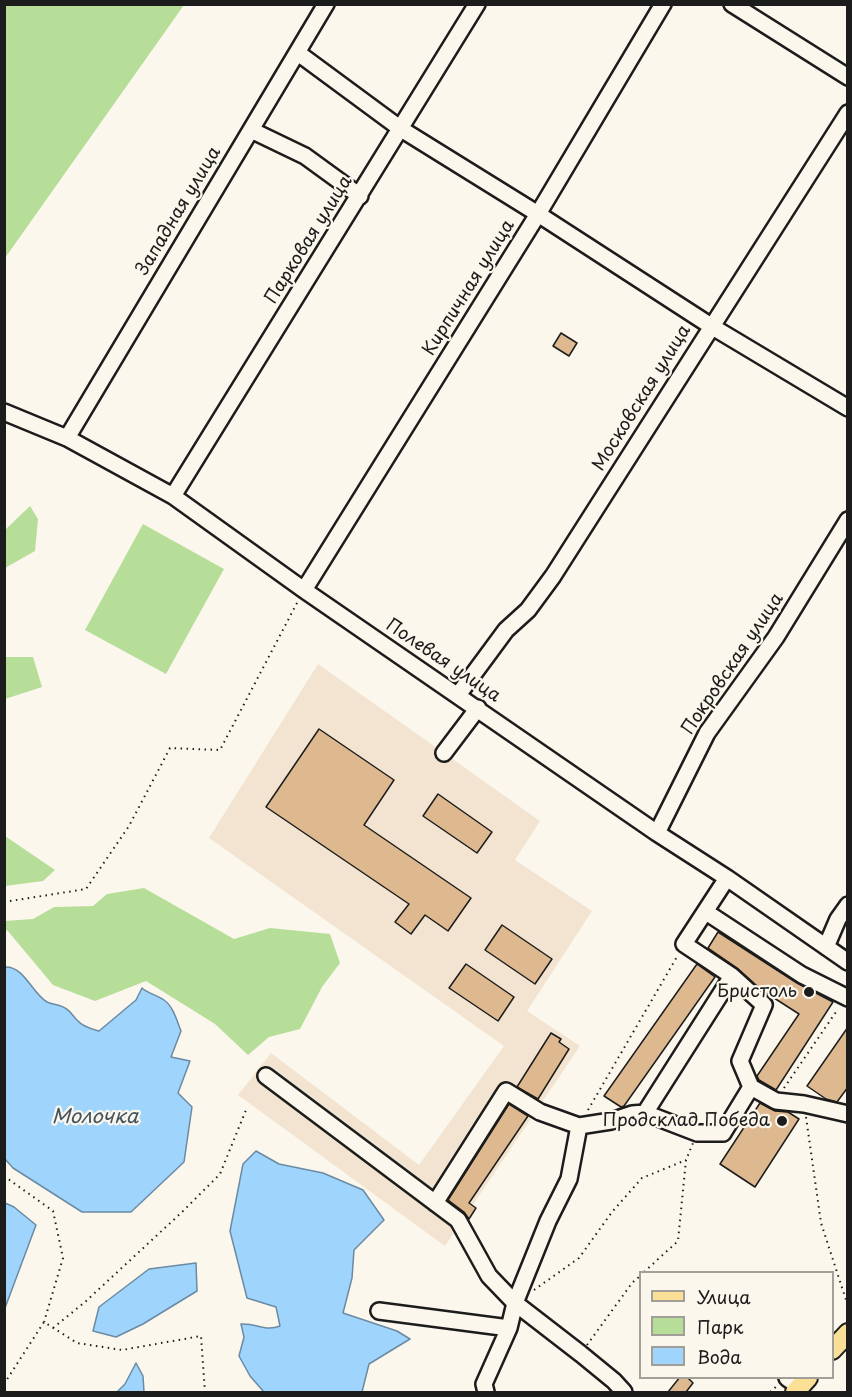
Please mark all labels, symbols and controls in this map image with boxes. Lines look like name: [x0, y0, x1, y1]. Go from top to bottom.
street label: Западная улица: [132, 143, 226, 279]
street label: Парковая улица: [261, 172, 357, 308]
street label: Кирпичная улица: [419, 216, 519, 360]
street label: Московская улица: [588, 321, 696, 475]
street label: Покровская улица: [678, 589, 788, 739]
street label: Полевая улица: [382, 615, 504, 707]
place label: Бристоль: [717, 981, 797, 1003]
marker: Бристоль: [802, 985, 816, 999]
water label: Молочка: [52, 1105, 138, 1129]
place label: Продсклад Победа: [603, 1110, 770, 1132]
marker: Продсклад Победа: [775, 1114, 789, 1128]
legend: [639, 1271, 834, 1379]
text: Улица: [697, 1283, 751, 1310]
text: Парк: [697, 1313, 743, 1340]
text: Вода: [697, 1343, 742, 1370]

